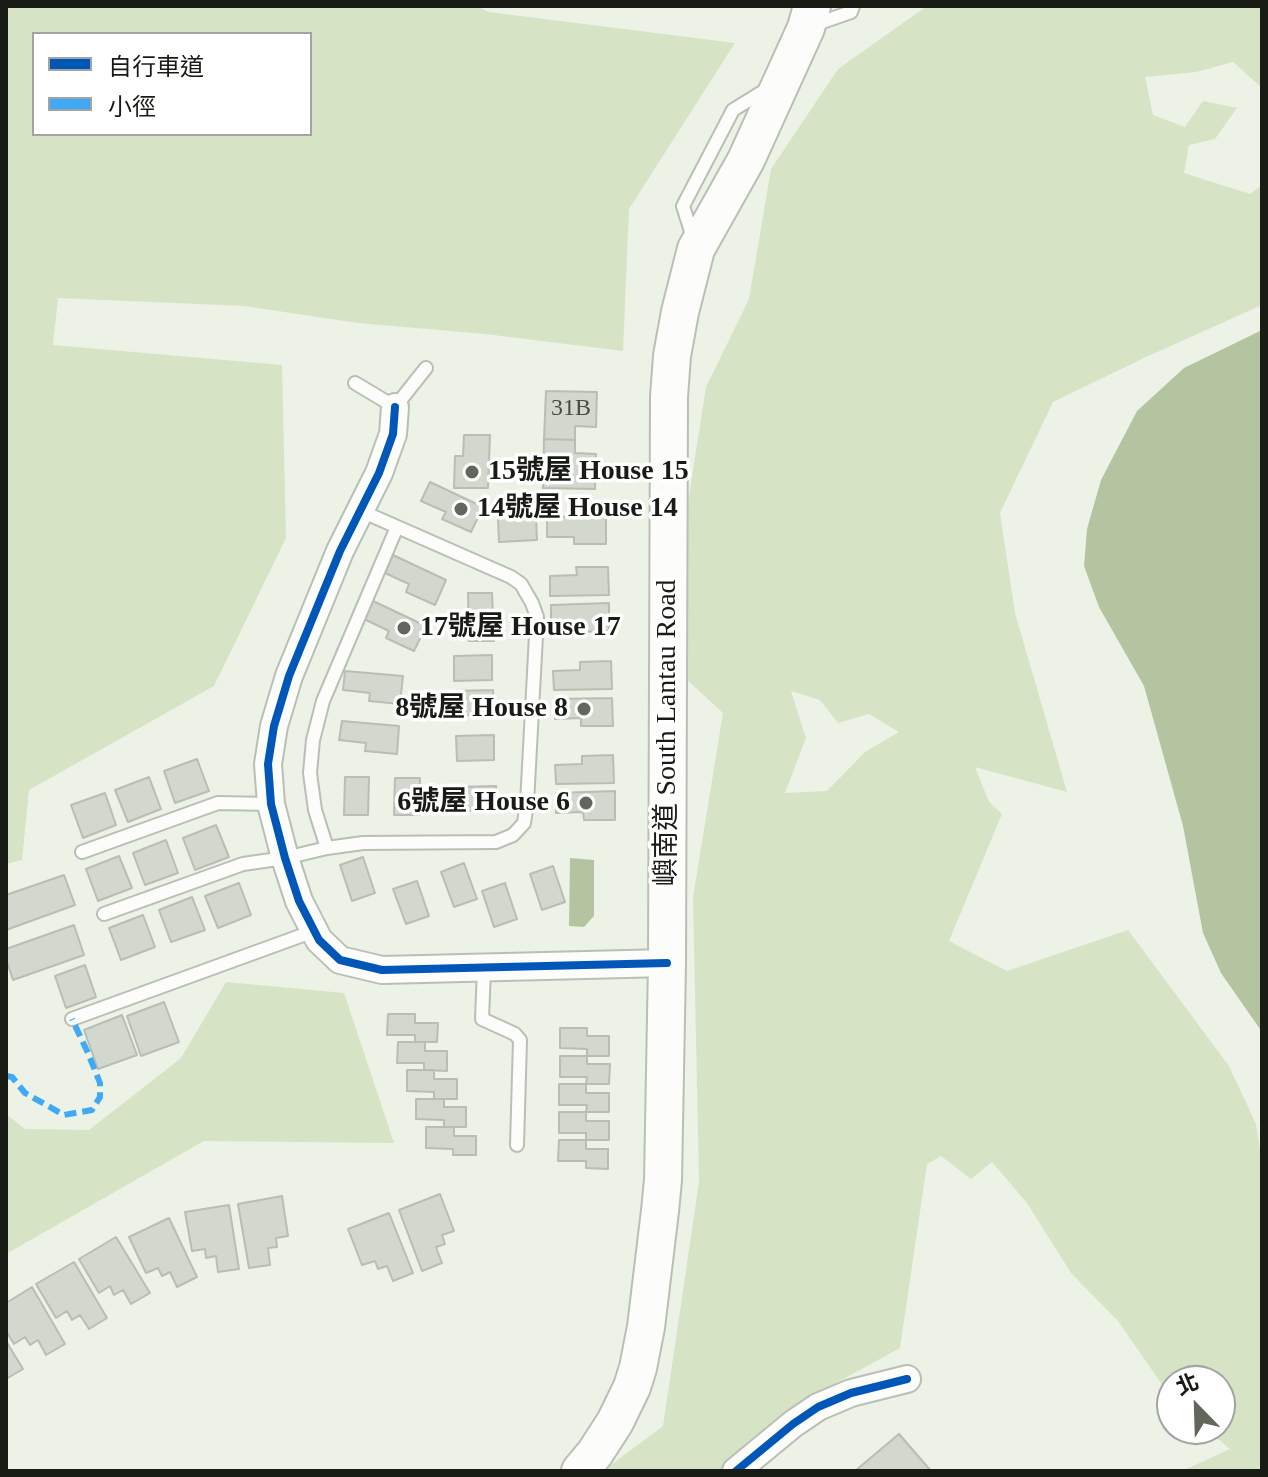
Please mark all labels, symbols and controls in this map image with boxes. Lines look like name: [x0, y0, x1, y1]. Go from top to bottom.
legend: [32, 32, 312, 136]
text: 自行車道: [108, 54, 204, 80]
text: 小徑: [108, 94, 156, 120]
house number: 31B: [551, 395, 591, 423]
place label: 15號屋 House 15: [488, 455, 689, 489]
marker: 15號屋 House 15: [463, 463, 481, 481]
place label: 14號屋 House 14: [477, 492, 678, 526]
marker: 14號屋 House 14: [452, 500, 470, 518]
street label: 嶼南道 South Lantau Road: [651, 579, 685, 887]
place label: 17號屋 House 17: [420, 611, 621, 645]
marker: 17號屋 House 17: [395, 619, 413, 637]
place label: 8號屋 House 8: [395, 692, 568, 726]
marker: 8號屋 House 8: [575, 700, 593, 718]
place label: 6號屋 House 6: [397, 786, 570, 820]
marker: 6號屋 House 6: [577, 794, 595, 812]
north arrow: [1156, 1365, 1236, 1445]
text: 北: [1172, 1368, 1202, 1400]

